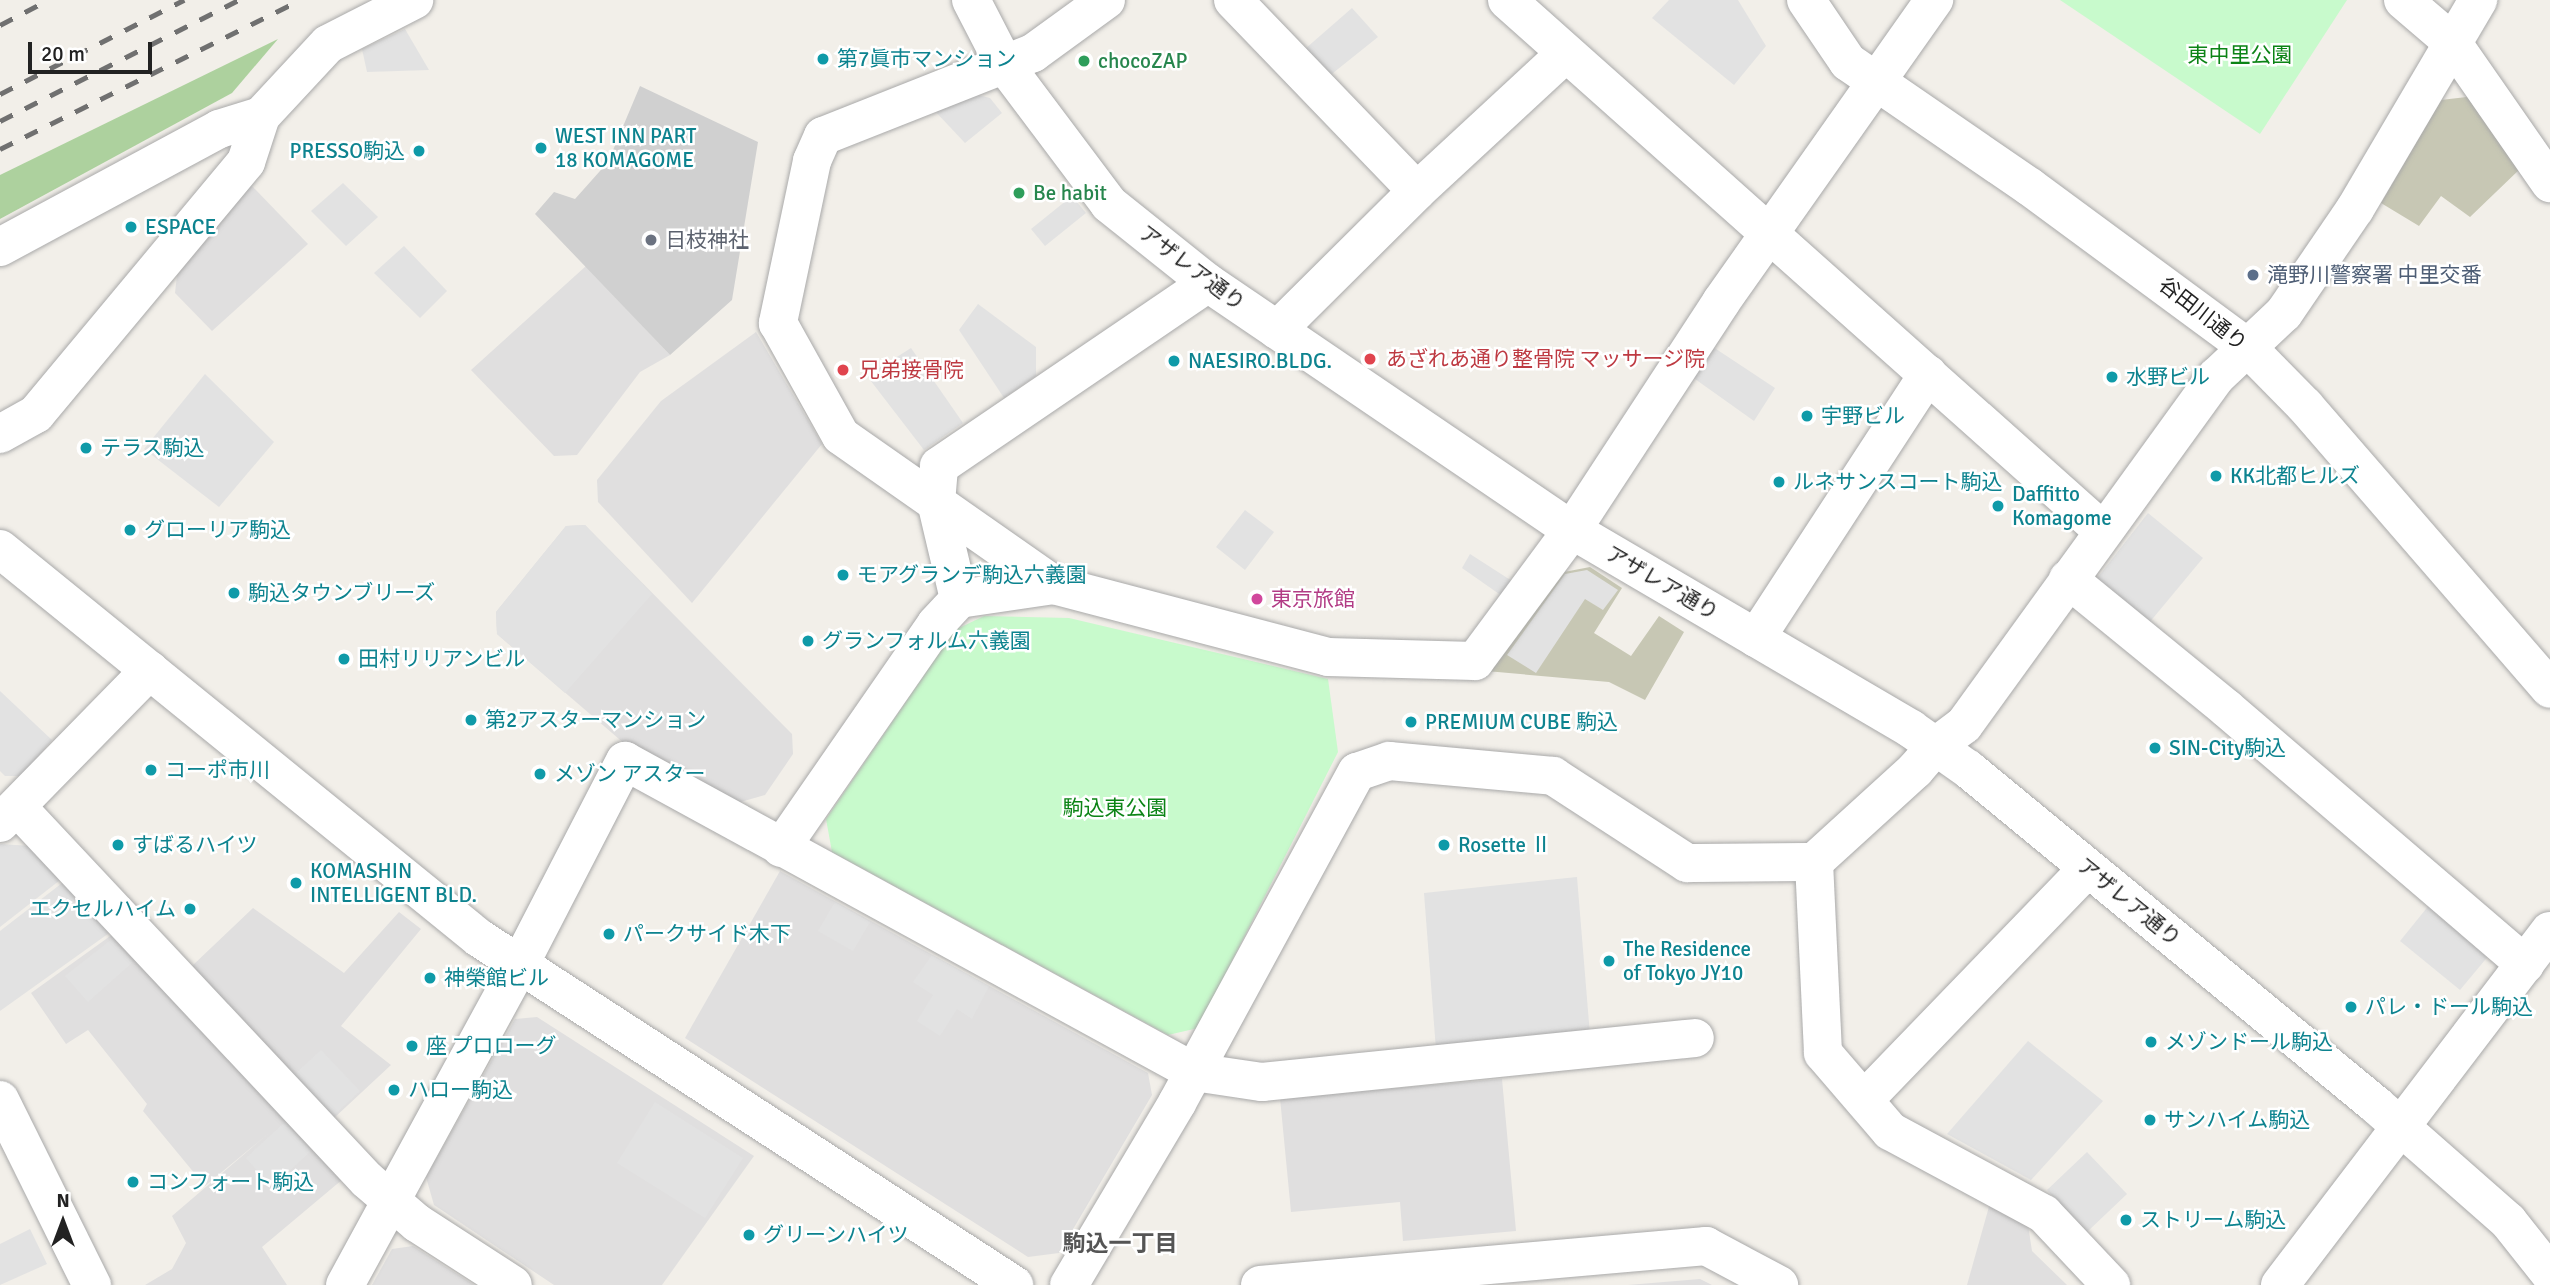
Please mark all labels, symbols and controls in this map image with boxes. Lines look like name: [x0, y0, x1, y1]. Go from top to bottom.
scale bar: [32, 28, 156, 72]
text: 20 m: [41, 41, 85, 67]
park label: 東中里公園: [2188, 42, 2292, 68]
place label: 第7眞市マンション: [837, 46, 1016, 72]
place label: chocoZAP: [1098, 48, 1188, 74]
marker: 第7眞市マンション: [815, 51, 831, 67]
marker: chocoZAP: [1076, 53, 1092, 69]
place label: WEST INN PART 18 KOMAGOME: [555, 123, 696, 173]
place label: PRESSO駒込: [290, 138, 405, 164]
marker: WEST INN PART 18 KOMAGOME: [533, 140, 549, 156]
marker: PRESSO駒込: [411, 143, 427, 159]
place label: Be habit: [1033, 180, 1107, 206]
marker: Be habit: [1011, 185, 1027, 201]
place label: ESPACE: [145, 214, 216, 240]
marker: ESPACE: [123, 219, 139, 235]
street label: アザレア通り: [1134, 220, 1250, 316]
place label: 日枝神社: [665, 227, 749, 253]
marker: 日枝神社: [643, 232, 659, 248]
place label: 滝野川警察署 中里交番: [2267, 262, 2482, 288]
marker: 滝野川警察署 中里交番: [2245, 267, 2261, 283]
street label: 谷田川通り: [2154, 272, 2252, 356]
place label: あざれあ通り整骨院 マッサージ院: [1386, 346, 1706, 372]
place label: NAESIRO.BLDG.: [1188, 348, 1332, 374]
marker: あざれあ通り整骨院 マッサージ院: [1360, 349, 1380, 369]
marker: NAESIRO.BLDG.: [1166, 353, 1182, 369]
place label: 兄弟接骨院: [859, 357, 964, 383]
marker: 兄弟接骨院: [833, 360, 853, 380]
place label: 水野ビル: [2126, 364, 2210, 390]
marker: 水野ビル: [2104, 369, 2120, 385]
place label: 宇野ビル: [1821, 403, 1905, 429]
marker: 宇野ビル: [1799, 408, 1815, 424]
place label: テラス駒込: [100, 435, 205, 461]
marker: テラス駒込: [78, 440, 94, 456]
place label: KK北都ヒルズ: [2230, 463, 2360, 489]
marker: KK北都ヒルズ: [2208, 468, 2224, 484]
place label: ルネサンスコート駒込: [1793, 469, 2003, 495]
marker: ルネサンスコート駒込: [1771, 474, 1787, 490]
place label: Daffitto Komagome: [2012, 481, 2112, 531]
marker: Daffitto Komagome: [1990, 498, 2006, 514]
place label: グローリア駒込: [144, 517, 291, 543]
marker: グローリア駒込: [122, 522, 138, 538]
street label: アザレア通り: [1601, 541, 1723, 625]
place label: モアグランデ駒込六義園: [857, 562, 1088, 588]
marker: モアグランデ駒込六義園: [835, 567, 851, 583]
place label: 駒込タウンブリーズ: [248, 580, 437, 606]
marker: 駒込タウンブリーズ: [226, 585, 242, 601]
place label: 東京旅館: [1271, 586, 1355, 612]
marker: 東京旅館: [1249, 591, 1265, 607]
place label: グランフォルム六義園: [822, 628, 1032, 654]
marker: グランフォルム六義園: [800, 633, 816, 649]
place label: 田村リリアンビル: [358, 646, 526, 672]
marker: 田村リリアンビル: [336, 651, 352, 667]
place label: 第2アスターマンション: [485, 707, 706, 733]
place label: PREMIUM CUBE 駒込: [1425, 709, 1618, 735]
marker: 第2アスターマンション: [463, 712, 479, 728]
marker: PREMIUM CUBE 駒込: [1403, 714, 1419, 730]
place label: SIN-City駒込: [2169, 735, 2286, 761]
marker: SIN-City駒込: [2147, 740, 2163, 756]
place label: コーポ市川: [165, 757, 270, 783]
place label: メゾン アスター: [554, 761, 706, 787]
marker: コーポ市川: [143, 762, 159, 778]
marker: メゾン アスター: [532, 766, 548, 782]
park label: 駒込東公園: [1063, 795, 1167, 821]
place label: すばるハイツ: [132, 832, 258, 858]
place label: Rosette Ⅱ: [1458, 832, 1552, 858]
marker: すばるハイツ: [110, 837, 126, 853]
marker: Rosette Ⅱ: [1436, 837, 1452, 853]
street label: アザレア通り: [2072, 853, 2186, 951]
place label: KOMASHIN INTELLIGENT BLD.: [310, 858, 477, 908]
marker: KOMASHIN INTELLIGENT BLD.: [288, 875, 304, 891]
place label: エクセルハイム: [29, 896, 176, 922]
marker: エクセルハイム: [182, 901, 198, 917]
place label: パークサイド木下: [623, 921, 791, 947]
marker: パークサイド木下: [601, 926, 617, 942]
place label: The Residence of Tokyo JY10: [1623, 936, 1751, 986]
marker: The Residence of Tokyo JY10: [1601, 953, 1617, 969]
place label: 神榮館ビル: [444, 965, 549, 991]
marker: 神榮館ビル: [422, 970, 438, 986]
place label: パレ・ドール駒込: [2365, 994, 2533, 1020]
marker: パレ・ドール駒込: [2343, 999, 2359, 1015]
place label: メゾンドール駒込: [2165, 1029, 2333, 1055]
place label: 座 プロローグ: [426, 1033, 557, 1059]
marker: メゾンドール駒込: [2143, 1034, 2159, 1050]
marker: 座 プロローグ: [404, 1038, 420, 1054]
place label: ハロー駒込: [408, 1077, 513, 1103]
marker: ハロー駒込: [386, 1082, 402, 1098]
place label: サンハイム駒込: [2164, 1107, 2311, 1133]
marker: サンハイム駒込: [2142, 1112, 2158, 1128]
place label: コンフォート駒込: [147, 1169, 315, 1195]
marker: コンフォート駒込: [125, 1174, 141, 1190]
north arrow: [28, 1187, 98, 1257]
text: N: [56, 1189, 70, 1213]
place label: ストリーム駒込: [2140, 1207, 2287, 1233]
marker: ストリーム駒込: [2118, 1212, 2134, 1228]
place label: グリーンハイツ: [763, 1222, 910, 1248]
marker: グリーンハイツ: [741, 1227, 757, 1243]
district label: 駒込一丁目: [1063, 1230, 1177, 1258]

